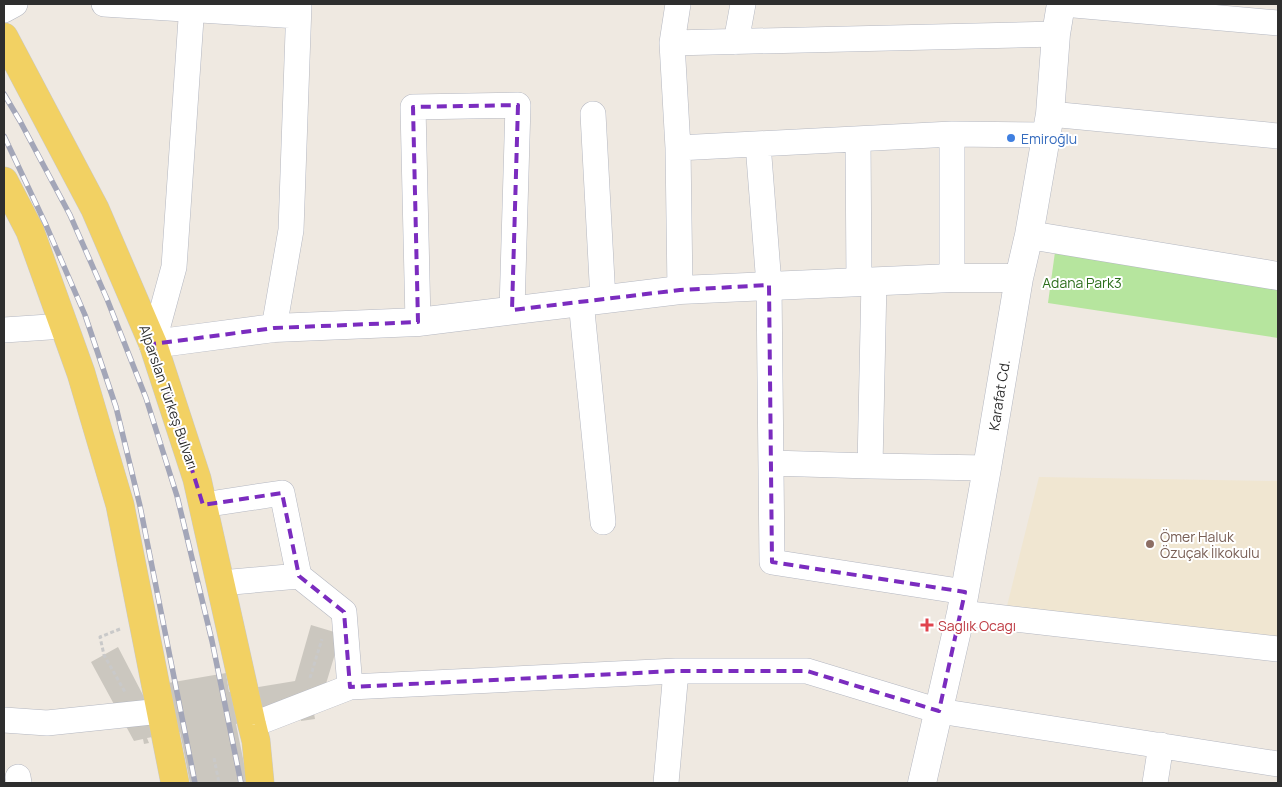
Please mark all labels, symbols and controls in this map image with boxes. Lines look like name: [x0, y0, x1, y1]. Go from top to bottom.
place label: Emiroğlu: [1021, 129, 1077, 148]
marker: Emiroğlu: [1005, 132, 1017, 144]
park label: Adana Park3: [1042, 273, 1122, 292]
street label: Alparslan Türkeş Bulvarı: [135, 322, 203, 472]
street label: Karafat Cd.: [984, 358, 1014, 432]
place label: Ömer Haluk Özuçak İlkokulu: [1160, 527, 1260, 562]
marker: Ömer Haluk Özuçak İlkokulu: [1144, 538, 1156, 550]
place label: Saglık Ocagı: [938, 616, 1016, 635]
marker: Saglık Ocagı: [920, 618, 934, 632]

